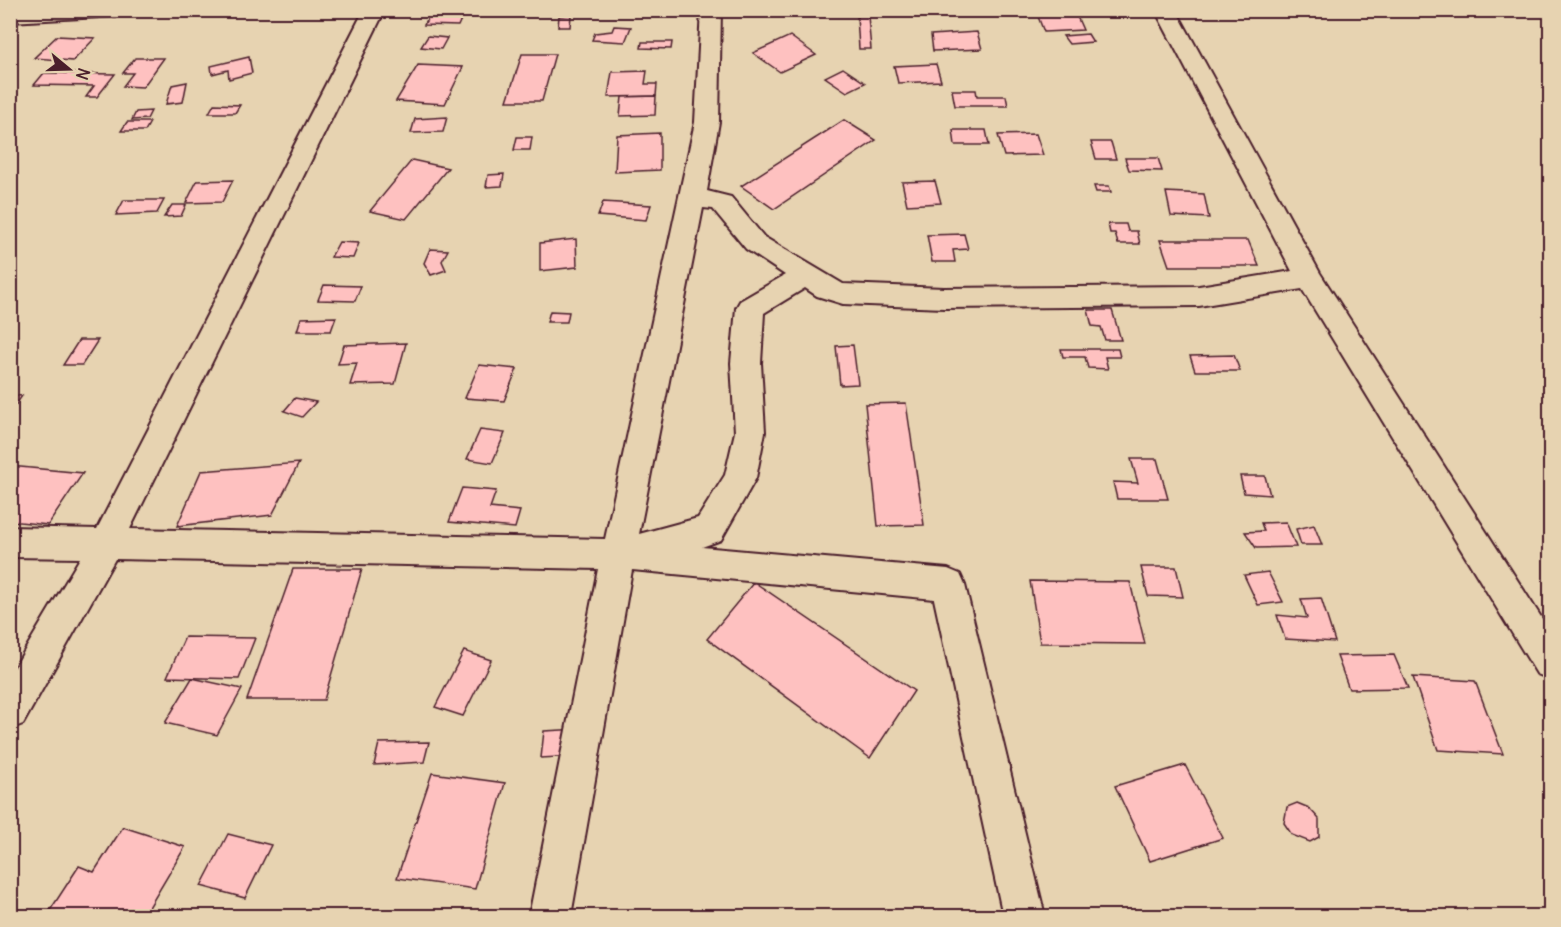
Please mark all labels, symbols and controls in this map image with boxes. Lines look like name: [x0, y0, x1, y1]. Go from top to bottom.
north arrow: [39, 39, 99, 99]
text: N: [72, 65, 94, 82]

